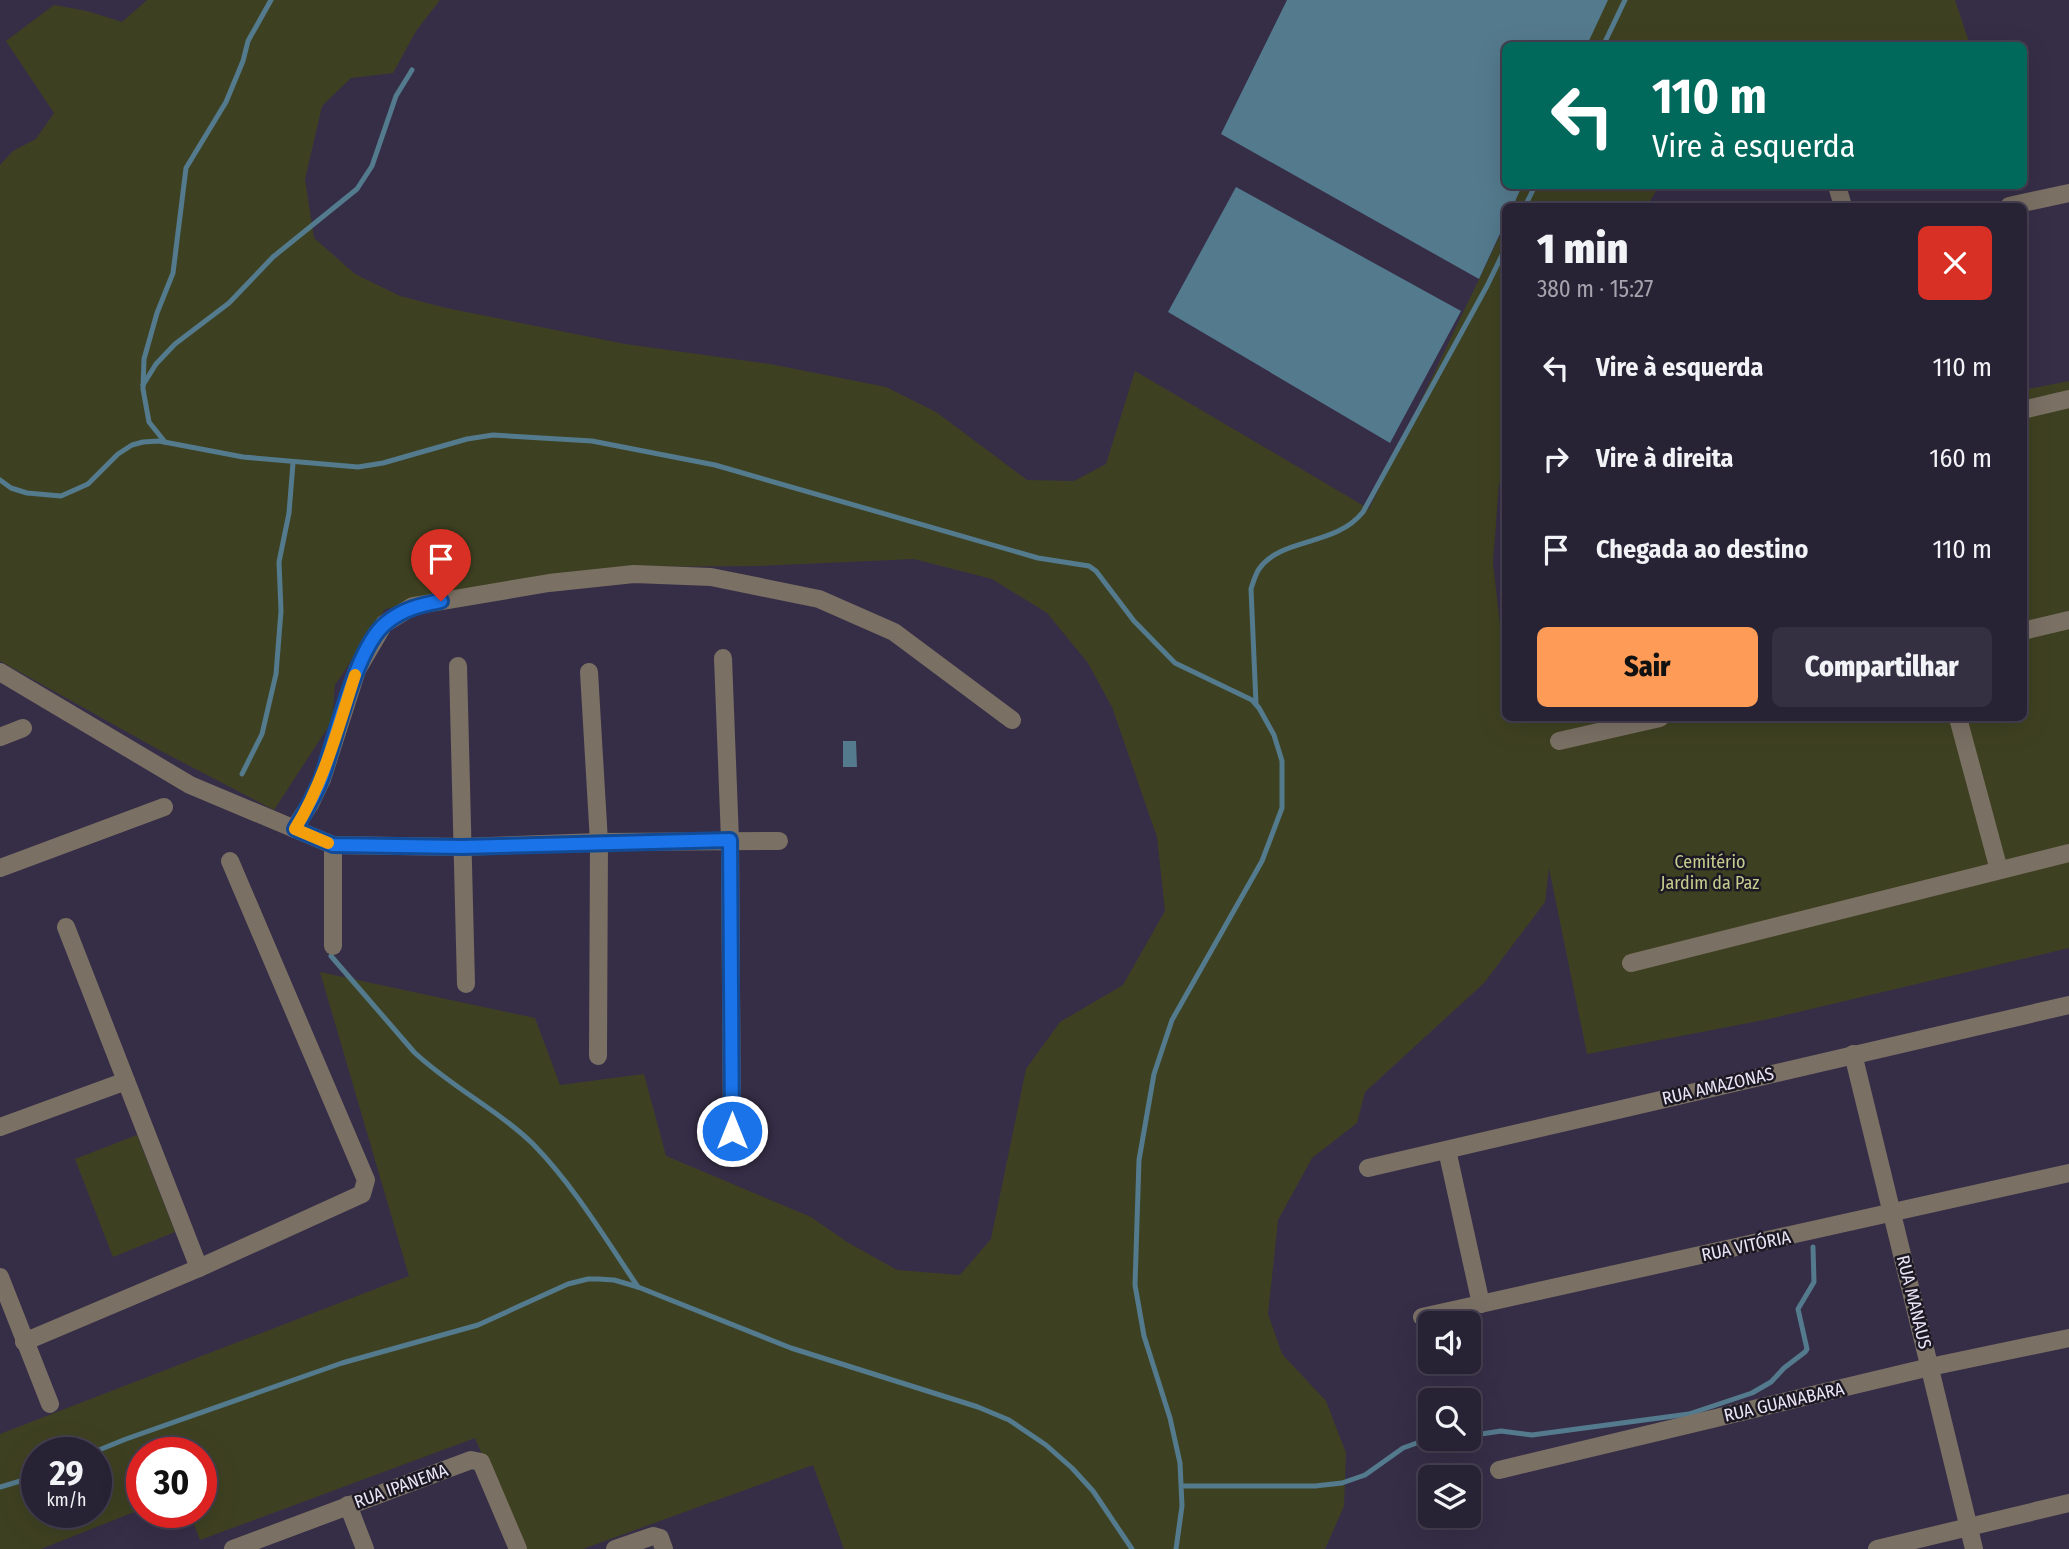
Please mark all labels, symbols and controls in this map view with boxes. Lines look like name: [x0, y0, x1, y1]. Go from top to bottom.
text: 110 m: [1652, 67, 1767, 126]
icon: left: [1537, 70, 1628, 161]
text: Vire à esquerda: [1652, 127, 1855, 165]
text: 1 min: [1537, 224, 1628, 274]
button: close: [1918, 226, 1992, 300]
text: 380 m · 15:27: [1537, 275, 1653, 303]
icon: left: [1537, 349, 1575, 387]
text: Vire à esquerda: [1596, 352, 1763, 383]
text: 110 m: [1932, 352, 1992, 383]
icon: right: [1537, 440, 1575, 478]
text: Vire à direita: [1596, 443, 1734, 474]
text: 160 m: [1929, 443, 1992, 474]
pin: [411, 529, 471, 601]
icon: arrive: [1537, 531, 1575, 569]
text: Chegada ao destino: [1596, 534, 1808, 565]
text: 110 m: [1932, 534, 1992, 565]
icon: arrive: [422, 540, 460, 578]
button: Sair: [1537, 627, 1758, 707]
button: Compartilhar: [1772, 627, 1992, 707]
park label: Cemitério Jardim da Paz: [1661, 851, 1759, 894]
street label: RUA AMAZONAS: [1660, 1062, 1776, 1110]
position arrow: [695, 1094, 769, 1168]
street label: RUA VITÓRIA: [1699, 1226, 1793, 1266]
street label: RUA MANAUS: [1892, 1253, 1936, 1351]
map controls: [1418, 1311, 1481, 1528]
button: sound: [1418, 1311, 1481, 1374]
street label: RUA GUANABARA: [1722, 1377, 1847, 1427]
button: search: [1418, 1388, 1481, 1451]
speed limit sign: 30: [126, 1437, 217, 1528]
text: 29: [49, 1452, 84, 1494]
street label: RUA IPANEMA: [351, 1459, 451, 1513]
button: layers: [1418, 1465, 1481, 1528]
text: km/h: [46, 1489, 87, 1511]

